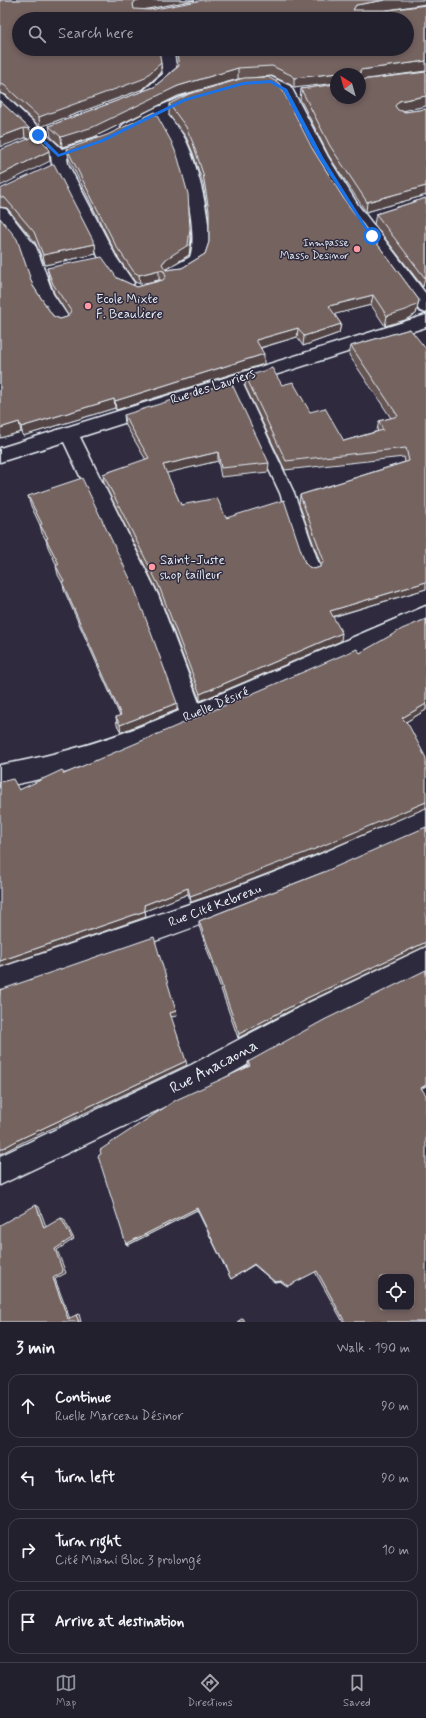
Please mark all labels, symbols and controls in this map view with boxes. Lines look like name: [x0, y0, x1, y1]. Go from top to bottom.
search box: [12, 12, 414, 56]
icon: search: [26, 23, 48, 45]
text: Search here: [58, 24, 134, 44]
north arrow: [330, 68, 366, 104]
route end: [29, 126, 47, 144]
route start: [363, 227, 381, 245]
place label: Inmpasse Masso Desinor: [280, 236, 349, 263]
marker: Inmpasse Masso Desinor: [352, 244, 362, 254]
place label: Ecole Mixte F. Beauliere: [96, 291, 163, 323]
marker: Ecole Mixte F. Beauliere: [83, 301, 93, 311]
street label: Rue des Lauriers: [168, 365, 258, 409]
place label: Saint-Juste shop tailleur: [160, 552, 225, 584]
marker: Saint-Juste shop tailleur: [147, 562, 157, 572]
street label: Ruelle Désiré: [181, 683, 252, 726]
street label: Rue Cité Kebreau: [166, 880, 264, 932]
street label: Rue Anacaona: [166, 1035, 262, 1099]
map controls: [378, 1274, 414, 1310]
button: locate: [378, 1274, 414, 1310]
text: 3 min: [16, 1337, 55, 1359]
text: Walk · 190 m: [337, 1340, 410, 1357]
text: Continue: [55, 1388, 111, 1408]
icon: ahead: [17, 1395, 39, 1417]
text: 90 m: [381, 1398, 409, 1415]
text: Ruelle Marceau Désinor: [55, 1408, 183, 1425]
icon: left: [17, 1467, 39, 1489]
text: Turn left: [55, 1468, 115, 1488]
text: 90 m: [381, 1470, 409, 1487]
text: Turn right: [55, 1532, 122, 1552]
icon: right: [17, 1539, 39, 1561]
text: 10 m: [382, 1542, 409, 1559]
text: Cité Miami Bloc 3 prolongé: [55, 1552, 201, 1569]
icon: arrive: [17, 1611, 39, 1633]
text: Arrive at destination: [55, 1612, 184, 1632]
tab: Map: [55, 1672, 77, 1710]
tab: Directions: [187, 1672, 233, 1710]
tab: Saved: [343, 1672, 371, 1710]

